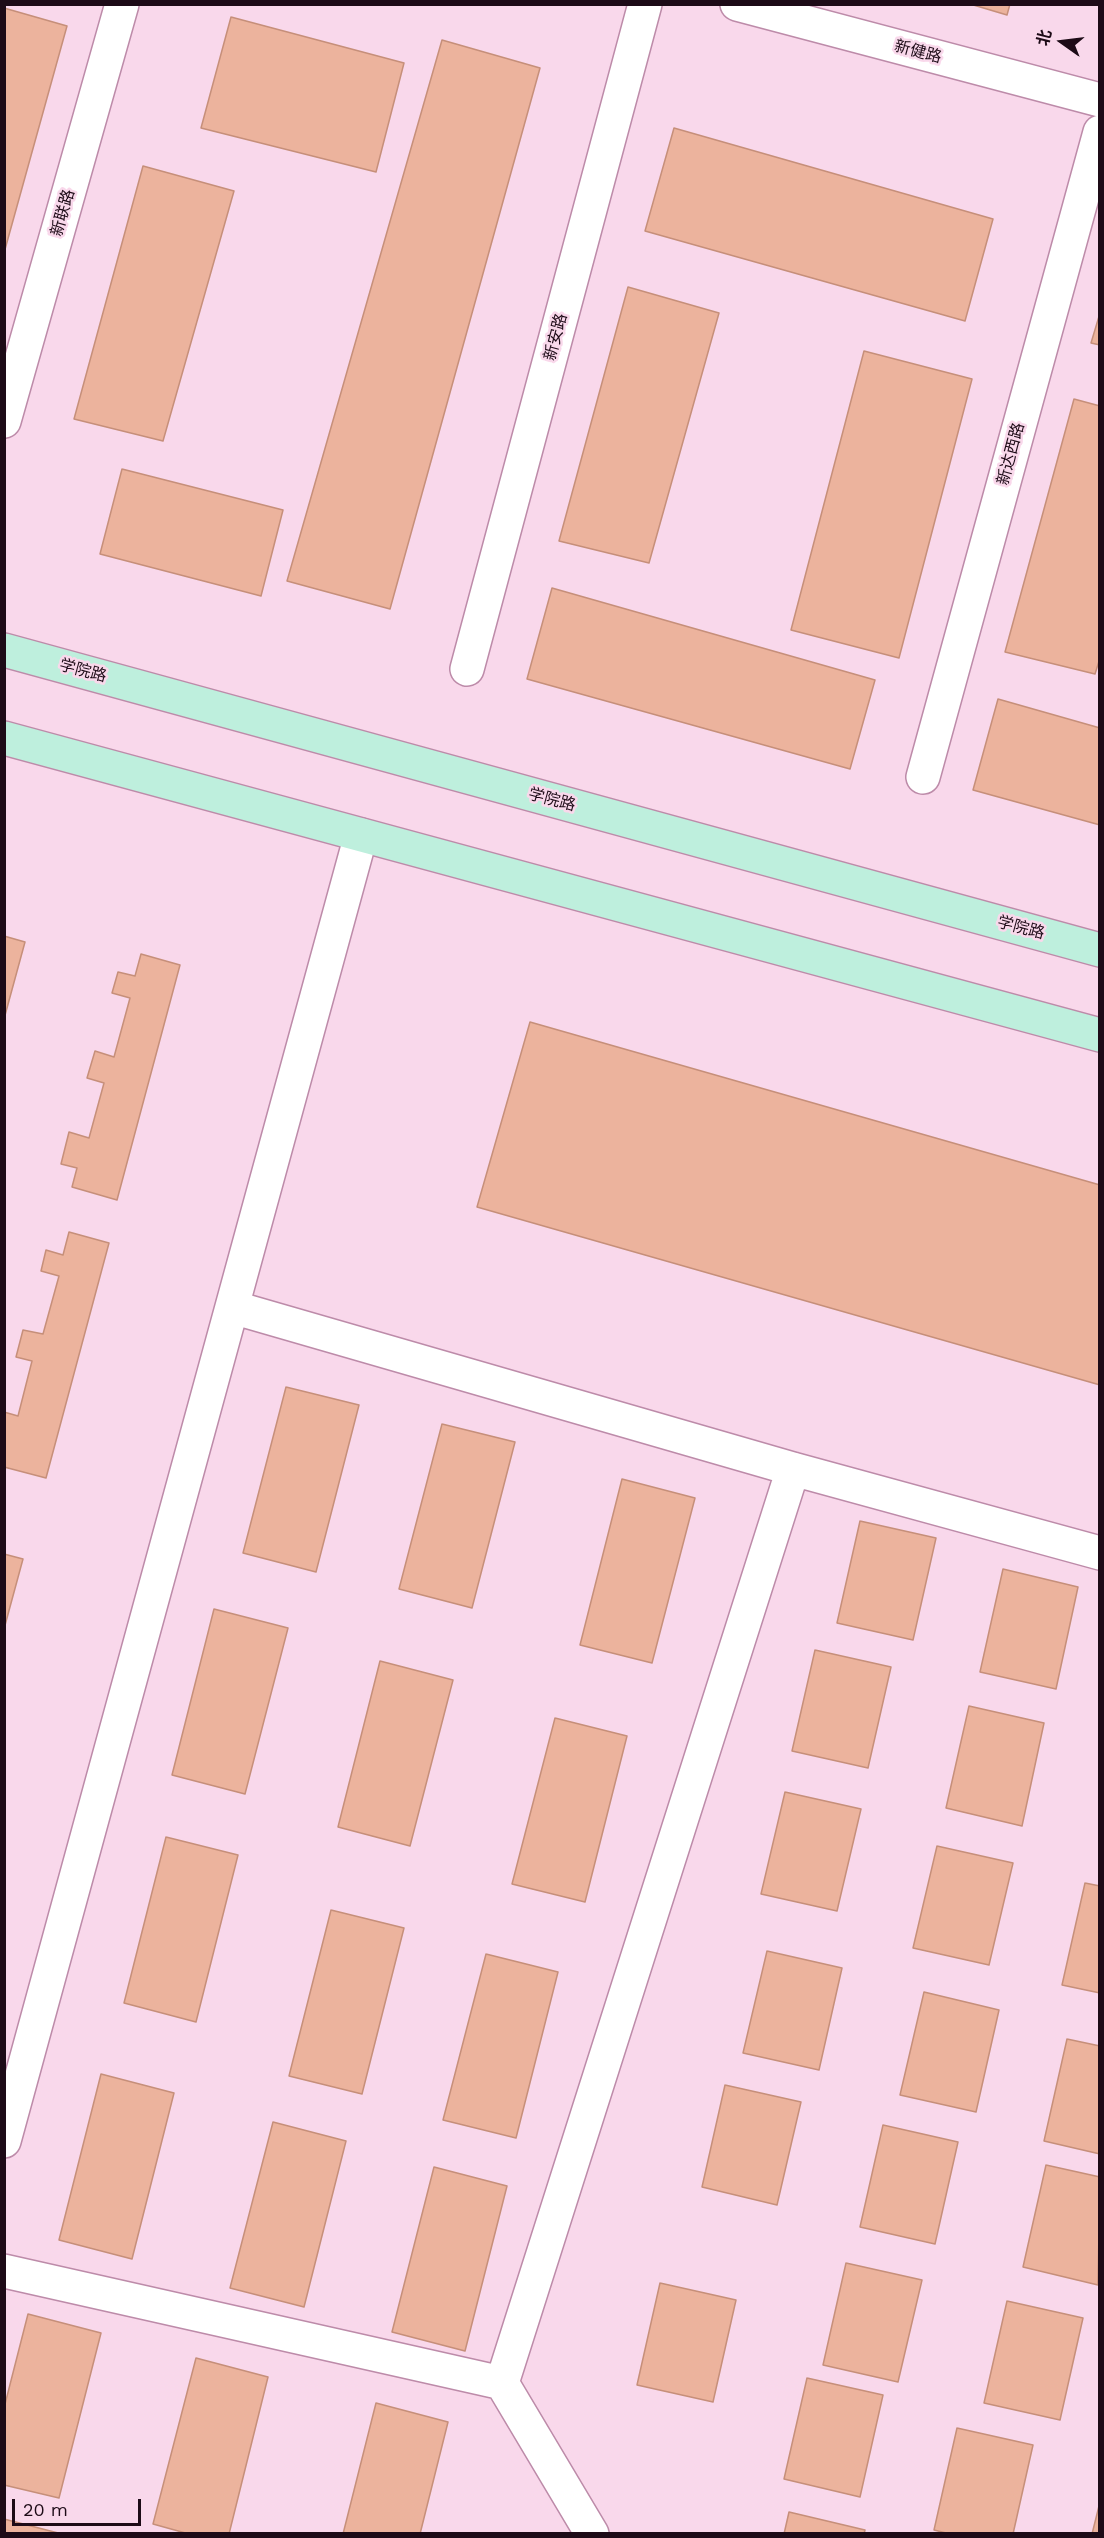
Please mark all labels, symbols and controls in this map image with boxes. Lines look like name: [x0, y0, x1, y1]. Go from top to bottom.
north arrow: [1032, 12, 1092, 72]
text: 北: [1033, 27, 1055, 48]
street label: 新健路: [892, 37, 944, 67]
street label: 新联路: [47, 187, 79, 239]
street label: 新安路: [541, 311, 571, 363]
street label: 新达西路: [993, 421, 1029, 487]
street label: 学院路: [57, 656, 109, 686]
street label: 学院路: [526, 785, 578, 815]
street label: 学院路: [995, 913, 1047, 943]
scale bar: [15, 2487, 144, 2525]
text: 20 m: [23, 2499, 68, 2520]

